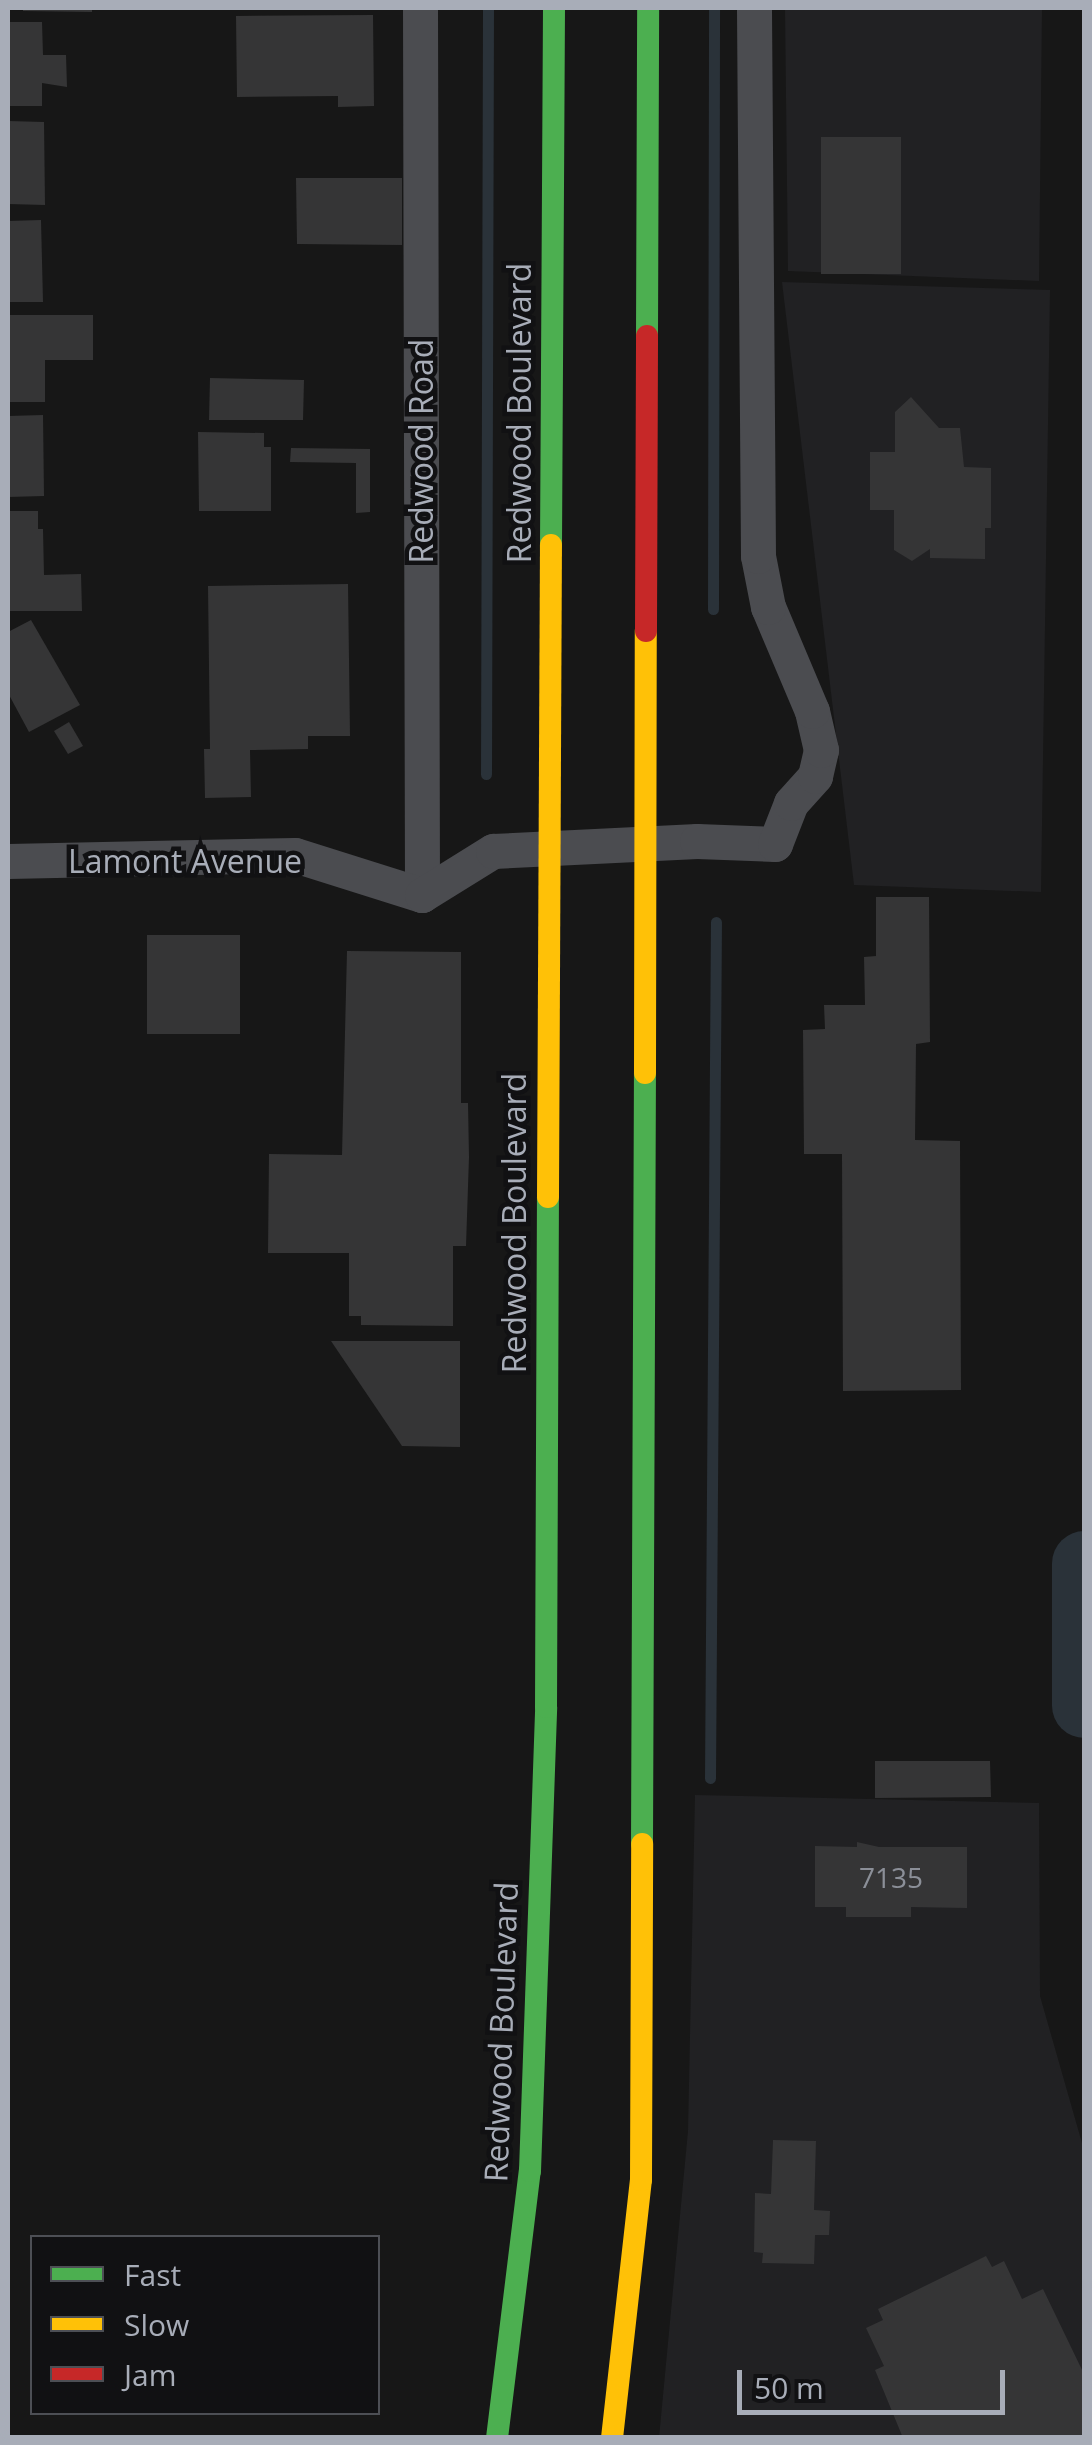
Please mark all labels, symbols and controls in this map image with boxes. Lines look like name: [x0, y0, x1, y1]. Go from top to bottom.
street label: Redwood Boulevard: [500, 263, 538, 563]
street label: Redwood Road: [402, 339, 440, 563]
street label: Lamont Avenue: [68, 842, 302, 880]
street label: Redwood Boulevard: [495, 1073, 533, 1373]
house number: 7135: [859, 1860, 923, 1894]
street label: Redwood Boulevard: [477, 1881, 525, 2183]
legend: [30, 2235, 380, 2415]
text: Fast: [124, 2254, 181, 2295]
text: Slow: [124, 2304, 189, 2345]
scale bar: [742, 2350, 1010, 2412]
text: Jam: [124, 2354, 177, 2395]
text: 50 m: [754, 2367, 824, 2408]

